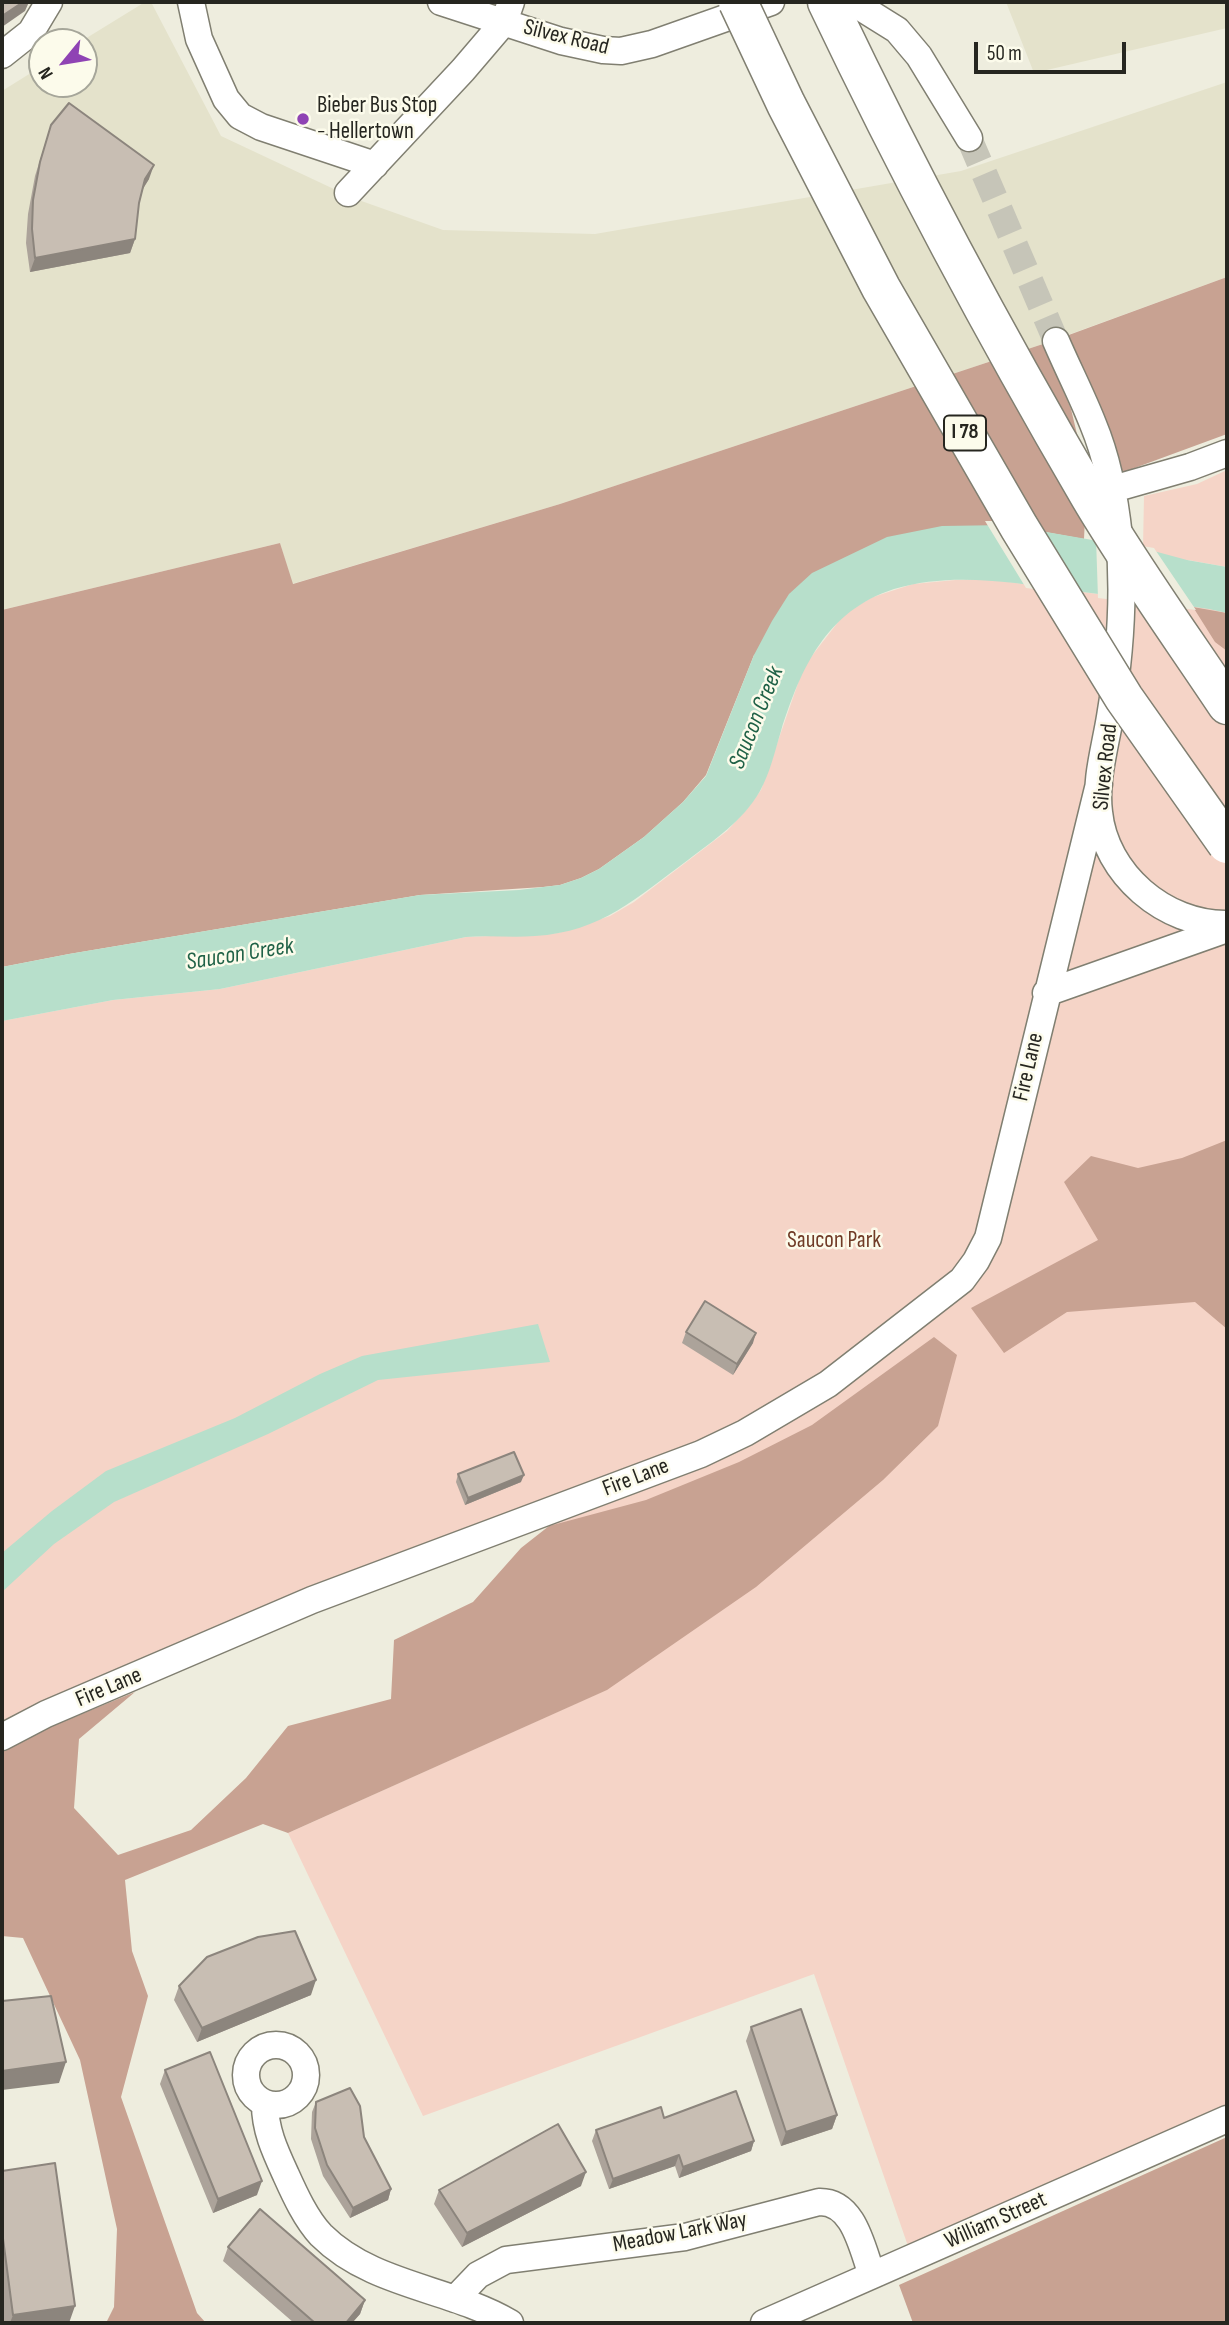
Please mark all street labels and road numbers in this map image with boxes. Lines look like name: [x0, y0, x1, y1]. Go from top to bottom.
street label: Silvex Road: [521, 14, 611, 62]
road number: I 78: [944, 416, 986, 450]
street label: Silvex Road: [1088, 722, 1124, 812]
street label: Fire Lane: [1008, 1030, 1050, 1104]
street label: Fire Lane: [599, 1453, 673, 1503]
street label: Fire Lane: [72, 1662, 146, 1714]
street label: William Street: [941, 2186, 1051, 2256]
street label: Meadow Lark Way: [611, 2207, 749, 2259]

